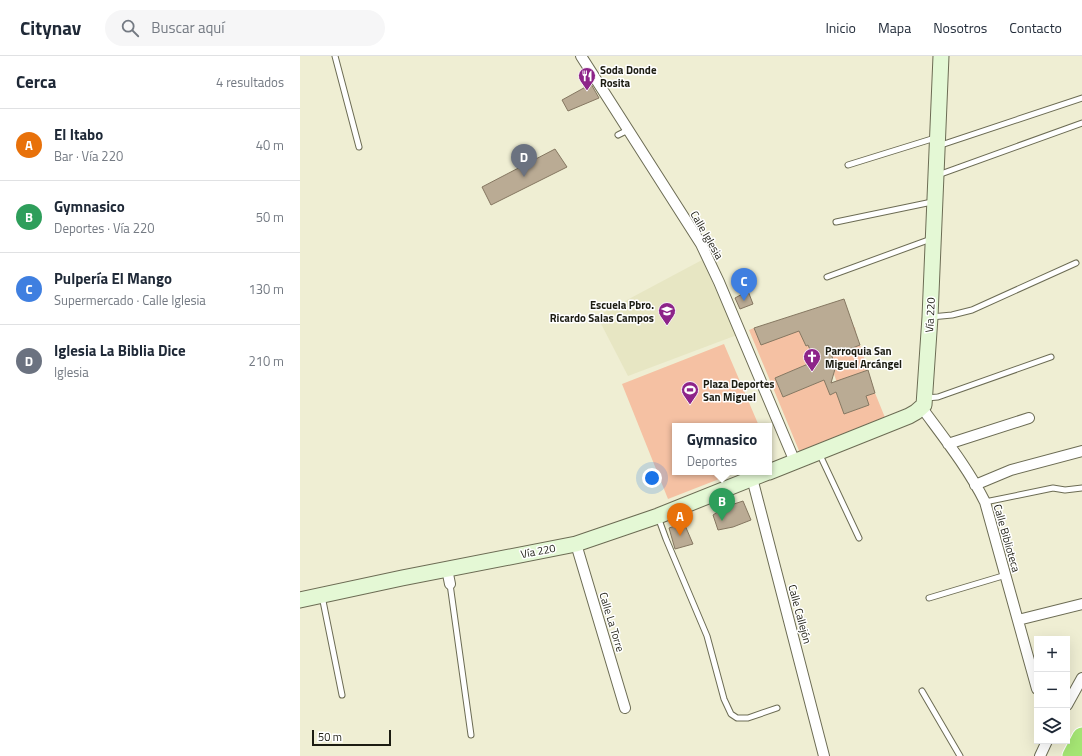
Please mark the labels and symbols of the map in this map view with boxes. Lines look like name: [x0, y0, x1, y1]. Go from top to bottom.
place label: Soda Donde Rosita: [600, 62, 657, 91]
restaurant icon: Soda Donde Rosita: [577, 66, 597, 91]
pin: D: [511, 144, 537, 177]
street label: Calle Iglesia: [687, 208, 728, 263]
pin: C: [731, 268, 757, 301]
place label: Escuela Pbro. Ricardo Salas Campos: [550, 297, 654, 326]
street label: Vía 220: [921, 297, 939, 333]
school or university icon: Escuela Pbro. Ricardo Salas Campos: [657, 301, 677, 326]
place label: Parroquia San Miguel Arcángel: [825, 343, 902, 372]
church icon: Parroquia San Miguel Arcángel: [802, 347, 822, 372]
place label: Plaza Deportes San Miguel: [703, 376, 774, 405]
sports icon: Plaza Deportes San Miguel: [680, 380, 700, 405]
your location: [642, 468, 662, 488]
pin: B: [709, 488, 735, 521]
street label: Calle Biblioteca: [990, 502, 1024, 574]
pin: A: [667, 503, 693, 536]
street label: Vía 220: [519, 540, 557, 562]
street label: Calle Callejón: [784, 583, 816, 646]
street label: Calle La Torre: [595, 590, 629, 654]
scale bar: [312, 728, 391, 747]

